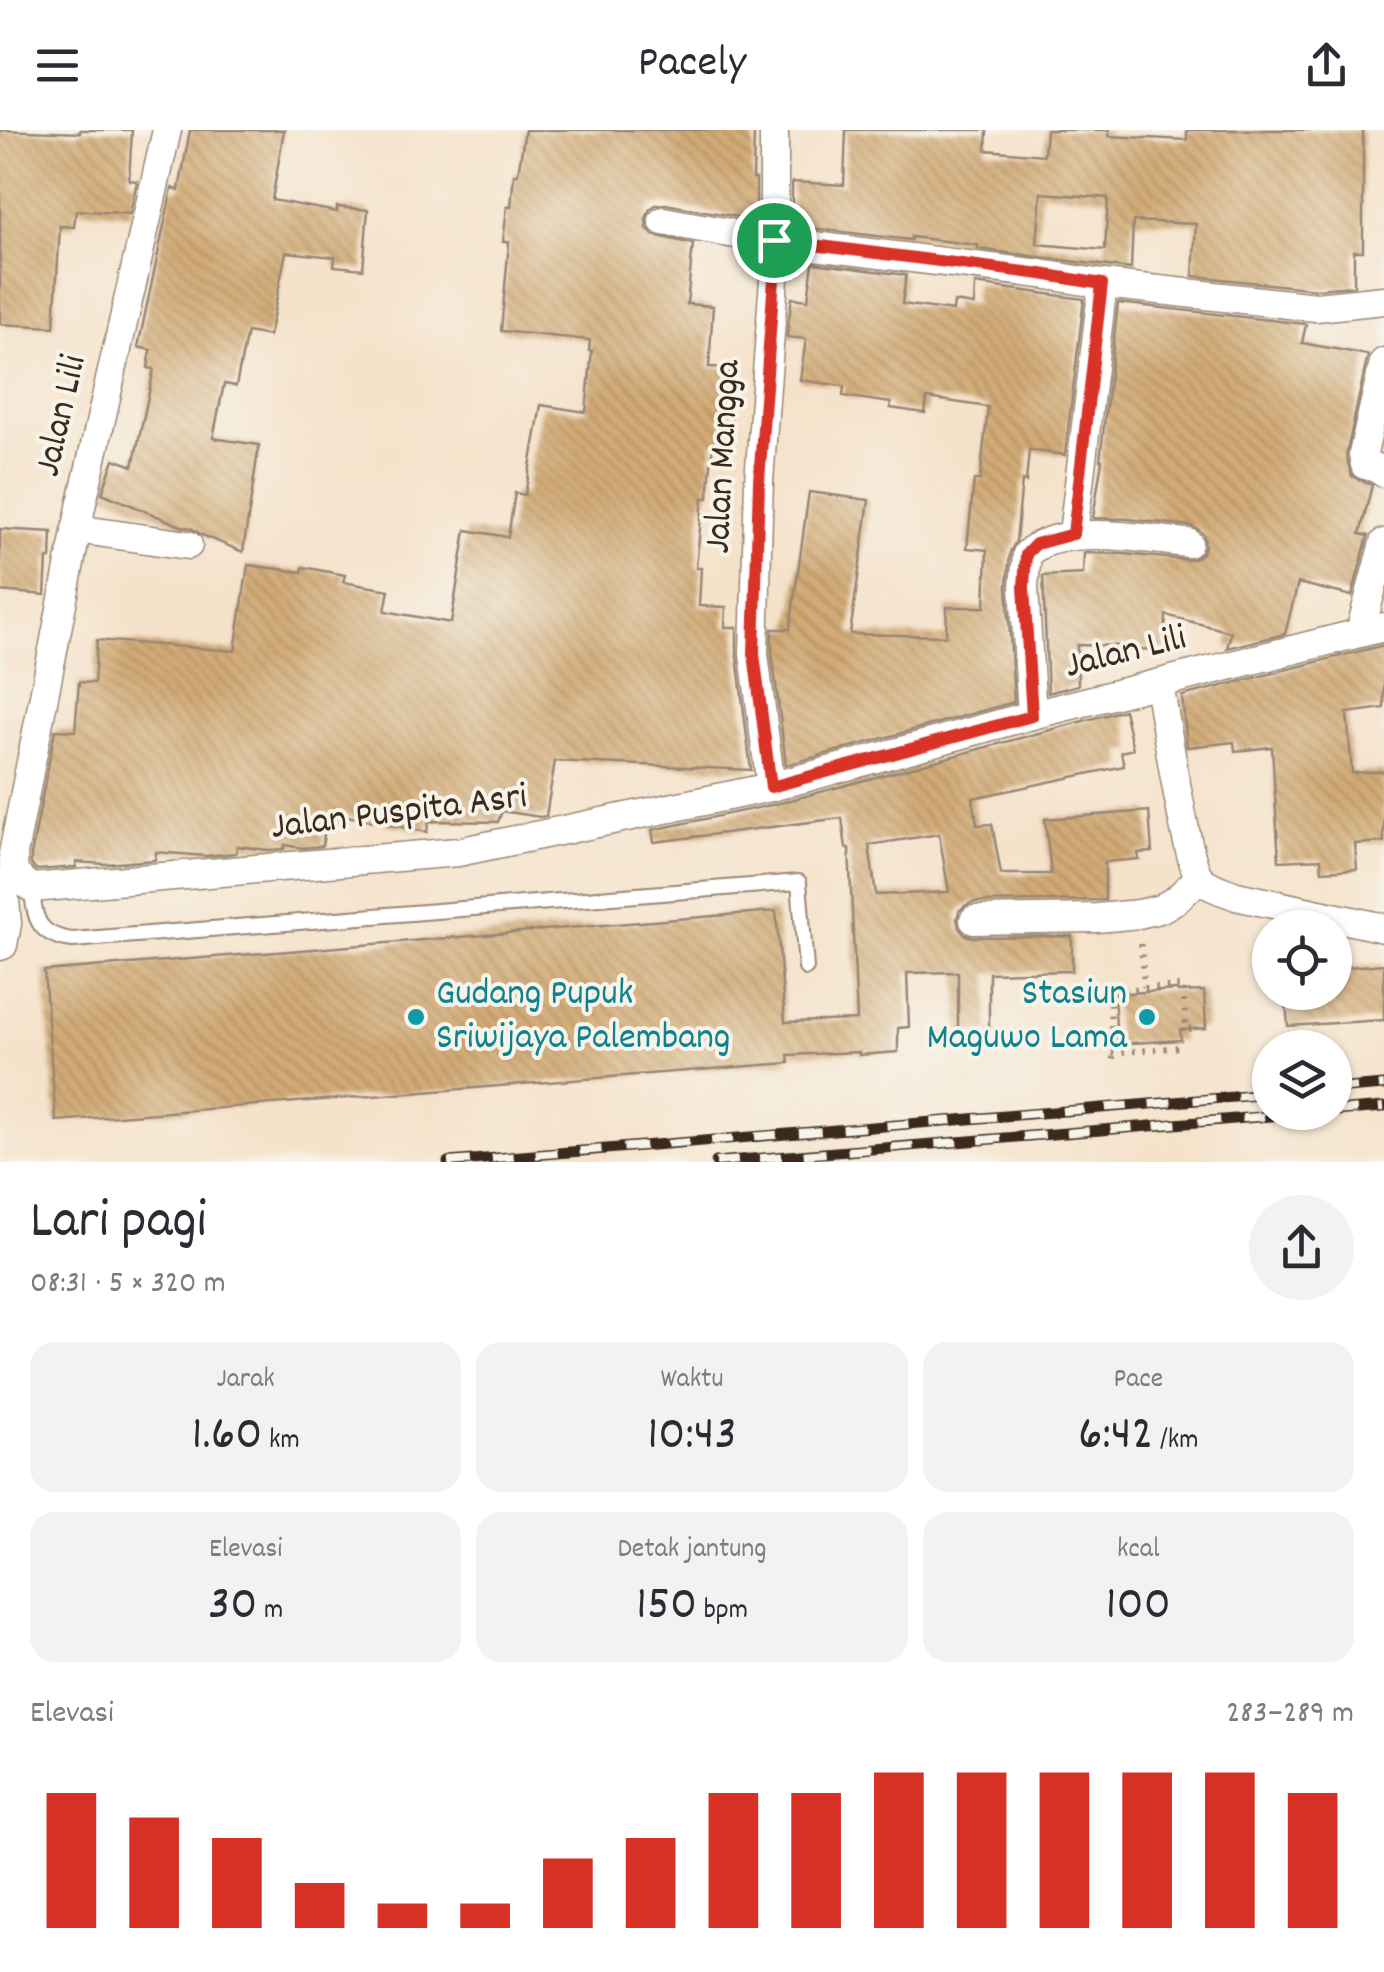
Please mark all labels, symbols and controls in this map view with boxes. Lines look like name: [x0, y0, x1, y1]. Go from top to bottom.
text: Pacely: [638, 33, 746, 97]
icon: menu: [30, 38, 85, 93]
icon: share: [1299, 38, 1354, 93]
pin: [732, 198, 817, 283]
icon: arrive: [747, 213, 802, 268]
street label: Jalan Lili: [22, 350, 104, 482]
street label: Jalan Mangga: [692, 358, 758, 555]
street label: Jalan Lili: [1060, 612, 1192, 696]
street label: Jalan Puspita Asri: [268, 771, 530, 857]
map controls: [1252, 910, 1352, 1130]
button: locate: [1252, 910, 1352, 1010]
place label: Gudang Pupuk Sriwijaya Palembang: [436, 968, 730, 1067]
place label: Stasiun Maguwo Lama: [927, 968, 1128, 1067]
marker: Gudang Pupuk Sriwijaya Palembang: [405, 1006, 427, 1028]
marker: Stasiun Maguwo Lama: [1136, 1006, 1158, 1028]
button: layers: [1252, 1030, 1352, 1130]
text: Lari pagi: [30, 1185, 207, 1264]
button: share: [1249, 1195, 1354, 1300]
text: 08:31 · 5 × 320 m: [30, 1262, 226, 1308]
text: Jarak: [217, 1361, 275, 1401]
text: Waktu: [660, 1361, 724, 1401]
text: Pace: [1114, 1361, 1163, 1401]
text: 1.60: [192, 1401, 263, 1473]
text: 10:43: [647, 1401, 737, 1473]
text: 6:42: [1078, 1401, 1153, 1473]
text: km: [263, 1422, 300, 1462]
text: /km: [1153, 1422, 1199, 1462]
text: Elevasi: [209, 1531, 282, 1571]
text: Detak jantung: [617, 1531, 767, 1571]
text: kcal: [1117, 1531, 1160, 1571]
text: 30: [208, 1571, 258, 1643]
text: 150: [636, 1571, 697, 1643]
text: 100: [1106, 1571, 1171, 1643]
text: m: [258, 1592, 283, 1632]
text: bpm: [697, 1592, 748, 1632]
text: Elevasi: [30, 1692, 114, 1738]
text: 283–289 m: [1226, 1692, 1354, 1738]

